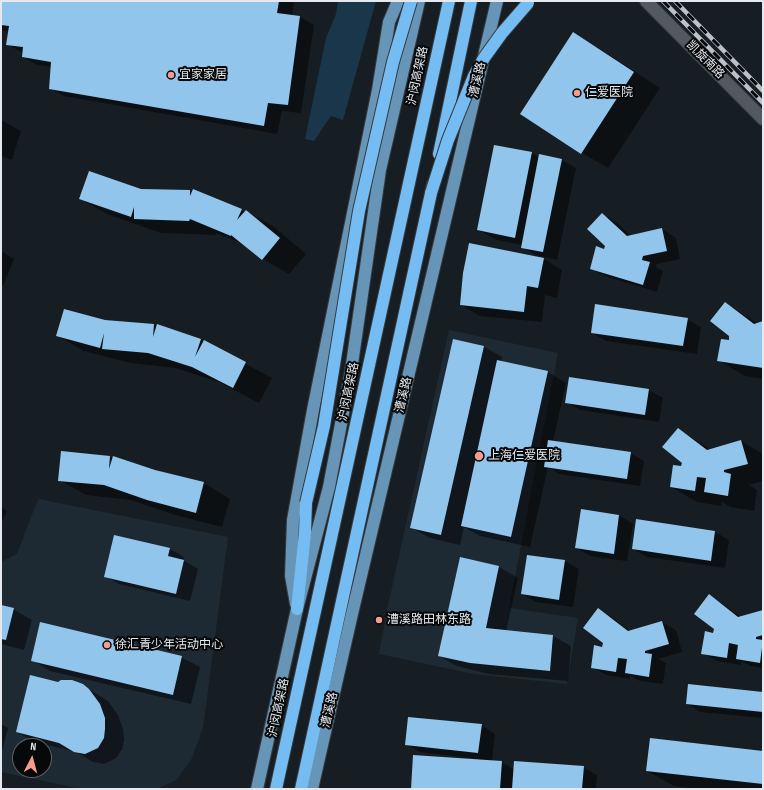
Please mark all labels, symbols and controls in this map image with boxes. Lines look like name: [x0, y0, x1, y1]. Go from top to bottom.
street label: 凯旋南路: [683, 38, 727, 82]
street label: 沪闵高架路: [405, 45, 431, 107]
street label: 漕溪路: [467, 61, 489, 99]
place label: 宜家家居: [179, 68, 227, 82]
marker: 宜家家居: [166, 70, 176, 80]
place label: 仁爱医院: [585, 86, 633, 100]
marker: 仁爱医院: [572, 88, 582, 98]
street label: 沪闵高架路: [336, 361, 362, 423]
street label: 漕溪路: [393, 376, 415, 414]
place label: 上海仁爱医院: [488, 449, 560, 463]
marker: 上海仁爱医院: [473, 450, 485, 462]
place label: 漕溪路田林东路: [387, 613, 471, 627]
marker: 漕溪路田林东路: [374, 615, 384, 625]
place label: 徐汇青少年活动中心: [115, 638, 223, 652]
marker: 徐汇青少年活动中心: [102, 640, 112, 650]
street label: 沪闵高架路: [266, 677, 292, 739]
street label: 漕溪路: [319, 691, 341, 729]
north arrow: [12, 738, 52, 778]
text: N: [30, 740, 37, 753]

